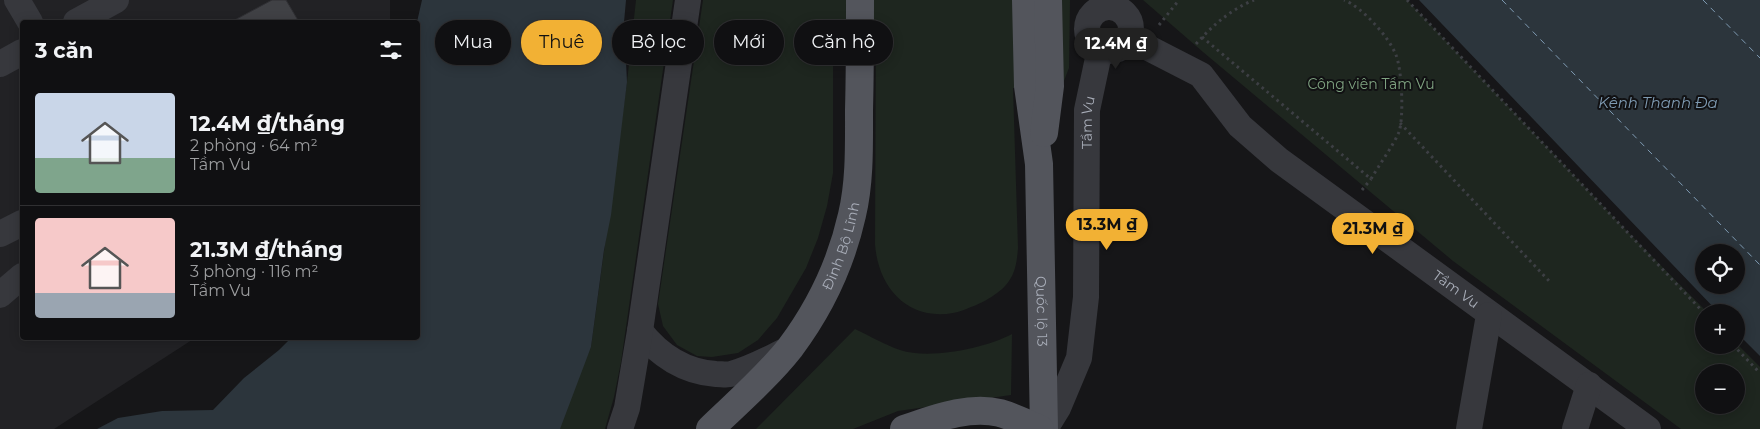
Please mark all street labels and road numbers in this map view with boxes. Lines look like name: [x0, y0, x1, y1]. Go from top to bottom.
street label: Tầm Vu: [1077, 94, 1099, 149]
street label: Đinh Bộ Lĩnh: [818, 200, 864, 293]
street label: Tầm Vu: [1429, 266, 1483, 312]
street label: Quốc lộ 13: [1032, 276, 1051, 347]

